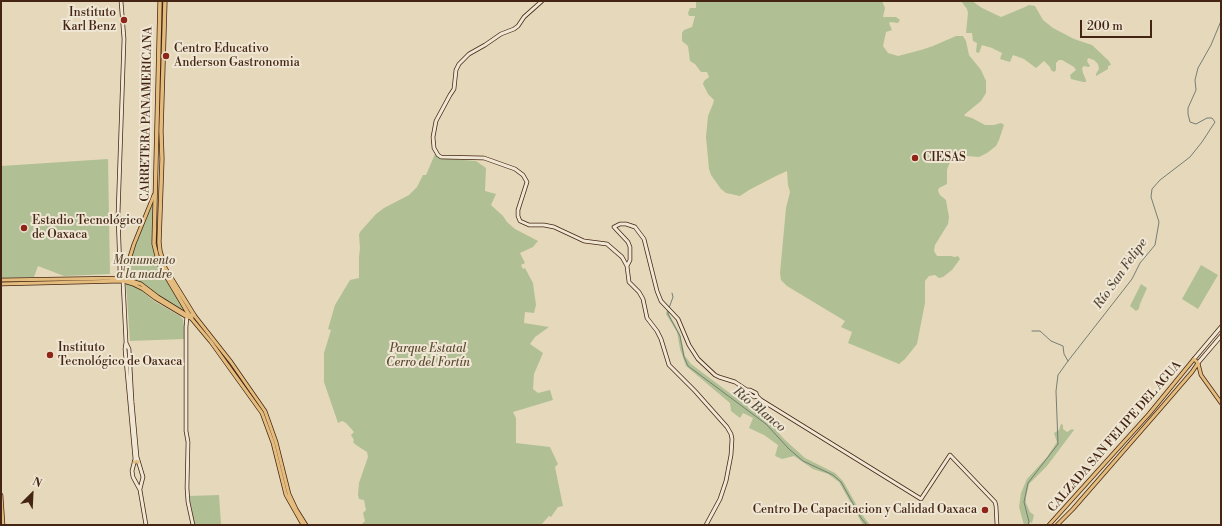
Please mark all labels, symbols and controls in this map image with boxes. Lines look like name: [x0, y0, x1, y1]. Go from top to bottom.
place label: Instituto Karl Benz: [62, 6, 116, 34]
scale bar: [1082, 12, 1154, 38]
marker: Instituto Karl Benz: [119, 15, 129, 25]
text: 200 m: [1087, 19, 1123, 34]
street label: CARRETERA PANAMERICANA: [138, 26, 156, 202]
place label: Centro Educativo Anderson Gastronomia: [174, 42, 300, 70]
marker: Centro Educativo Anderson Gastronomia: [161, 51, 171, 61]
place label: CIESAS: [923, 151, 966, 165]
marker: CIESAS: [910, 153, 920, 163]
place label: Estadio Tecnológico de Oaxaca: [32, 214, 143, 242]
marker: Estadio Tecnológico de Oaxaca: [19, 223, 29, 233]
water label: Río San Felipe: [1091, 236, 1151, 312]
park label: Monumento a la madre: [113, 254, 175, 282]
place label: Instituto Tecnológico de Oaxaca: [58, 341, 182, 369]
park label: Parque Estatal Cerro del Fortín: [386, 342, 470, 370]
marker: Instituto Tecnológico de Oaxaca: [45, 350, 55, 360]
street label: CALZADA SAN FELIPE DEL AGUA: [1045, 359, 1185, 515]
water label: Río Blanco: [730, 384, 788, 436]
north arrow: [12, 474, 52, 514]
text: N: [30, 475, 44, 491]
place label: Centro De Capacitacion y Calidad Oaxaca: [753, 503, 977, 517]
marker: Centro De Capacitacion y Calidad Oaxaca: [980, 505, 990, 515]

